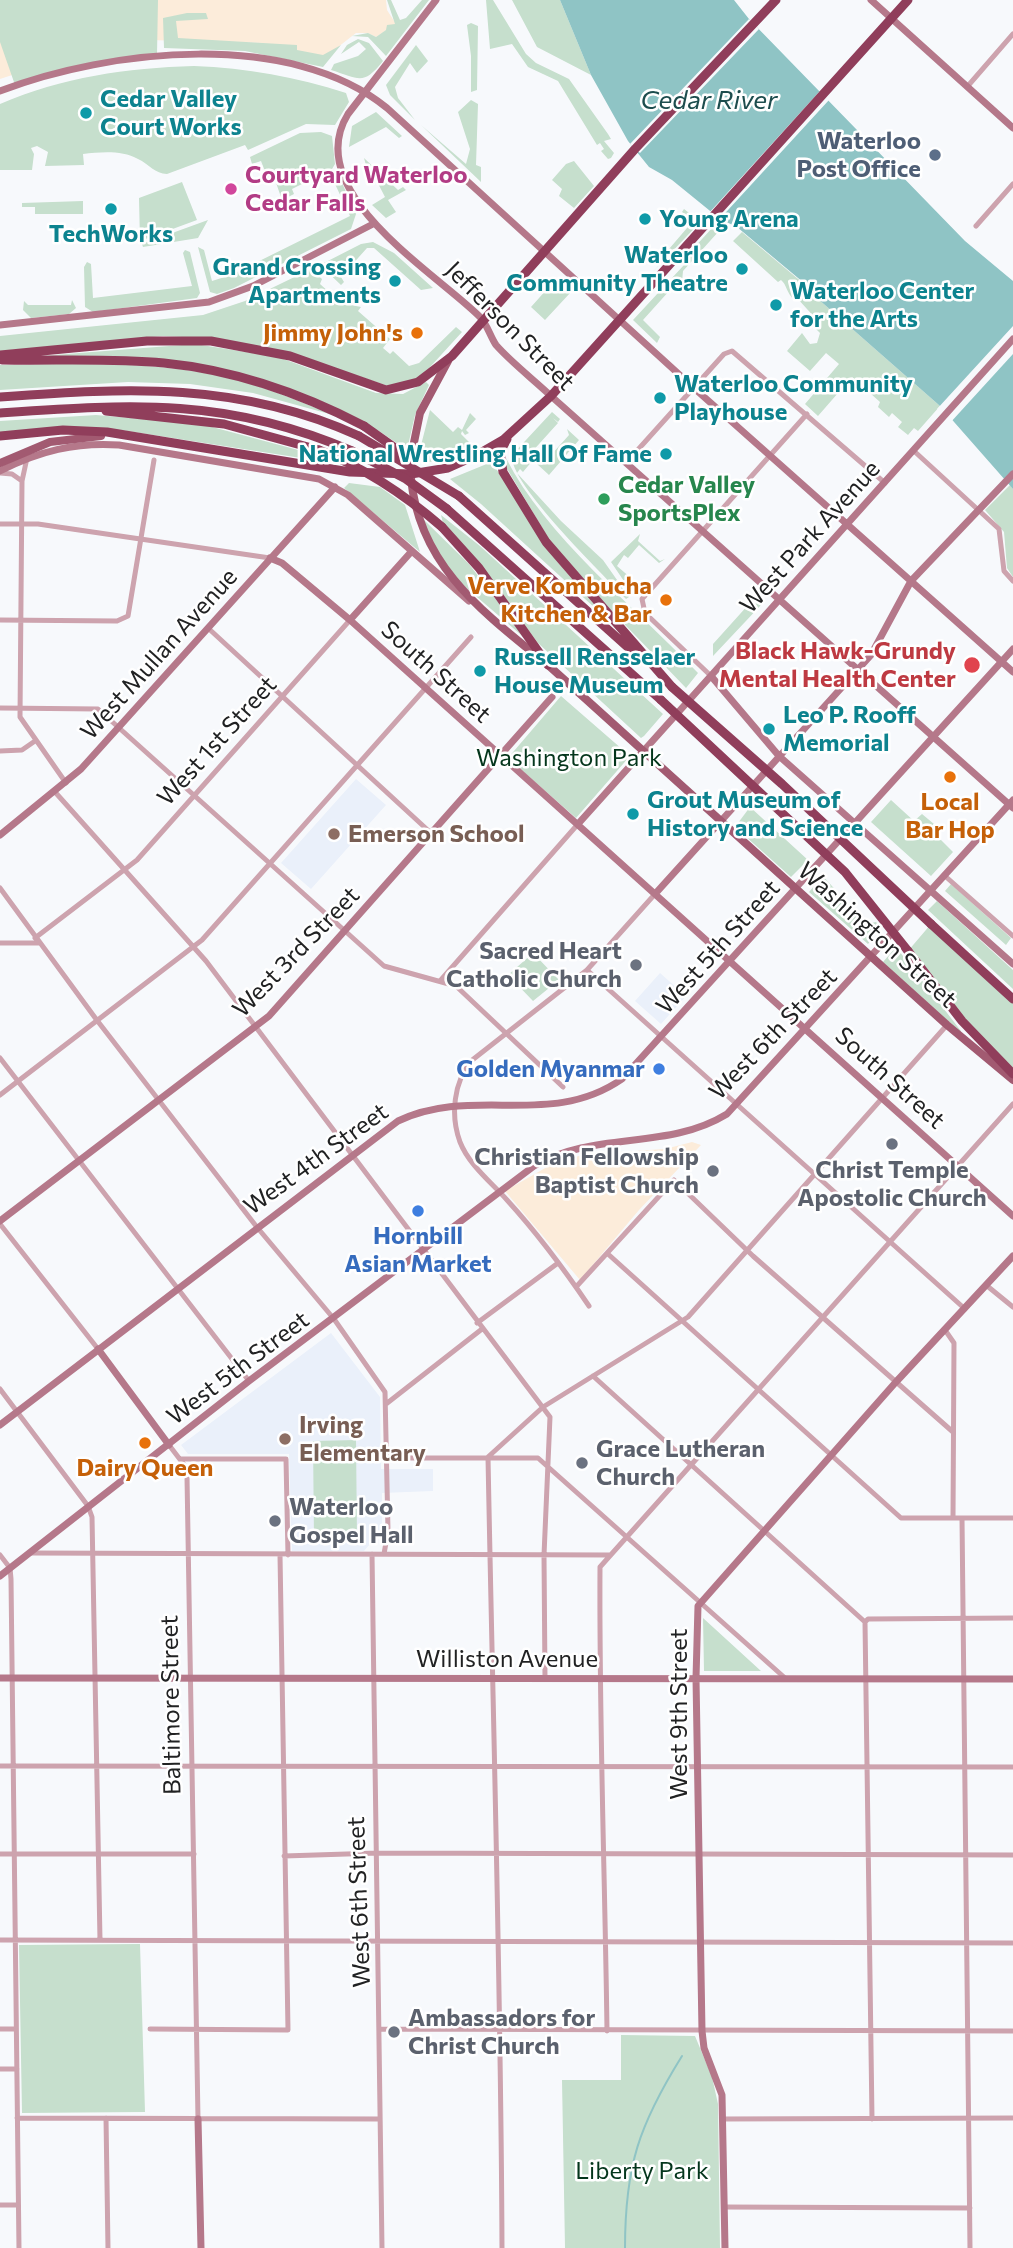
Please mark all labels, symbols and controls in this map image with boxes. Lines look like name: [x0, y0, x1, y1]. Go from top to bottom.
water label: Cedar River: [641, 84, 777, 116]
place label: Cedar Valley Court Works: [100, 85, 242, 141]
marker: Cedar Valley Court Works: [78, 105, 94, 121]
place label: Waterloo Post Office: [796, 127, 921, 183]
marker: Waterloo Post Office: [927, 147, 943, 163]
place label: Courtyard Waterloo Cedar Falls: [245, 161, 467, 217]
marker: Courtyard Waterloo Cedar Falls: [223, 181, 239, 197]
marker: TechWorks: [103, 201, 119, 217]
place label: Young Arena: [659, 205, 799, 233]
marker: Young Arena: [637, 211, 653, 227]
place label: TechWorks: [49, 220, 173, 248]
place label: Waterloo Community Theatre: [506, 241, 728, 297]
place label: Grand Crossing Apartments: [213, 253, 381, 309]
street label: Jefferson Street: [440, 256, 580, 396]
marker: Waterloo Community Theatre: [734, 261, 750, 277]
marker: Grand Crossing Apartments: [387, 273, 403, 289]
place label: Waterloo Center for the Arts: [790, 277, 974, 333]
marker: Waterloo Center for the Arts: [768, 297, 784, 313]
place label: Jimmy John's: [263, 319, 403, 347]
marker: Jimmy John's: [409, 325, 425, 341]
place label: Waterloo Community Playhouse: [674, 370, 913, 426]
marker: Waterloo Community Playhouse: [652, 390, 668, 406]
place label: National Wrestling Hall Of Fame: [298, 440, 652, 468]
marker: National Wrestling Hall Of Fame: [658, 446, 674, 462]
street label: West Park Avenue: [734, 455, 886, 619]
place label: Cedar Valley SportsPlex: [618, 471, 755, 527]
marker: Cedar Valley SportsPlex: [596, 491, 612, 507]
street label: West Mullan Avenue: [75, 563, 243, 745]
place label: Verve Kombucha Kitchen & Bar: [467, 572, 652, 628]
marker: Verve Kombucha Kitchen & Bar: [658, 592, 674, 608]
street label: South Street: [375, 615, 497, 729]
place label: Black Hawk-Grundy Mental Health Center: [719, 637, 956, 693]
place label: Russell Rensselaer House Museum: [494, 643, 695, 699]
marker: Black Hawk-Grundy Mental Health Center: [962, 655, 982, 675]
marker: Russell Rensselaer House Museum: [472, 663, 488, 679]
street label: West 1st Street: [151, 670, 283, 812]
place label: Leo P. Rooff Memorial: [783, 701, 916, 757]
marker: Leo P. Rooff Memorial: [761, 721, 777, 737]
park label: Washington Park: [476, 744, 662, 772]
marker: Local Bar Hop: [942, 769, 958, 785]
place label: Grout Museum of History and Science: [647, 786, 863, 842]
place label: Local Bar Hop: [905, 788, 995, 844]
marker: Grout Museum of History and Science: [625, 806, 641, 822]
place label: Emerson School: [348, 820, 525, 848]
marker: Emerson School: [326, 826, 342, 842]
street label: Washington Street: [792, 856, 962, 1014]
street label: West 5th Street: [650, 874, 786, 1020]
street label: West 3rd Street: [227, 881, 365, 1023]
place label: Sacred Heart Catholic Church: [446, 937, 622, 993]
marker: Sacred Heart Catholic Church: [628, 957, 644, 973]
street label: West 6th Street: [703, 962, 843, 1106]
street label: South Street: [829, 1021, 951, 1135]
place label: Golden Myanmar: [456, 1055, 645, 1083]
marker: Golden Myanmar: [651, 1061, 667, 1077]
street label: West 4th Street: [238, 1097, 394, 1221]
marker: Christ Temple Apostolic Church: [884, 1136, 900, 1152]
place label: Christian Fellowship Baptist Church: [474, 1143, 699, 1199]
place label: Christ Temple Apostolic Church: [797, 1156, 987, 1212]
marker: Christian Fellowship Baptist Church: [705, 1163, 721, 1179]
marker: Hornbill Asian Market: [410, 1203, 426, 1219]
place label: Hornbill Asian Market: [344, 1222, 492, 1278]
street label: West 5th Street: [161, 1305, 315, 1431]
place label: Irving Elementary: [299, 1411, 426, 1467]
marker: Irving Elementary: [277, 1431, 293, 1447]
marker: Dairy Queen: [137, 1435, 153, 1451]
place label: Grace Lutheran Church: [596, 1435, 765, 1491]
place label: Dairy Queen: [77, 1454, 213, 1482]
marker: Grace Lutheran Church: [574, 1455, 590, 1471]
place label: Waterloo Gospel Hall: [289, 1493, 413, 1549]
marker: Waterloo Gospel Hall: [267, 1513, 283, 1529]
street label: Baltimore Street: [155, 1615, 187, 1795]
street label: West 9th Street: [665, 1628, 693, 1800]
street label: Williston Avenue: [416, 1645, 598, 1673]
street label: West 6th Street: [342, 1816, 376, 1988]
place label: Ambassadors for Christ Church: [408, 2004, 595, 2060]
marker: Ambassadors for Christ Church: [386, 2024, 402, 2040]
park label: Liberty Park: [575, 2157, 709, 2185]

